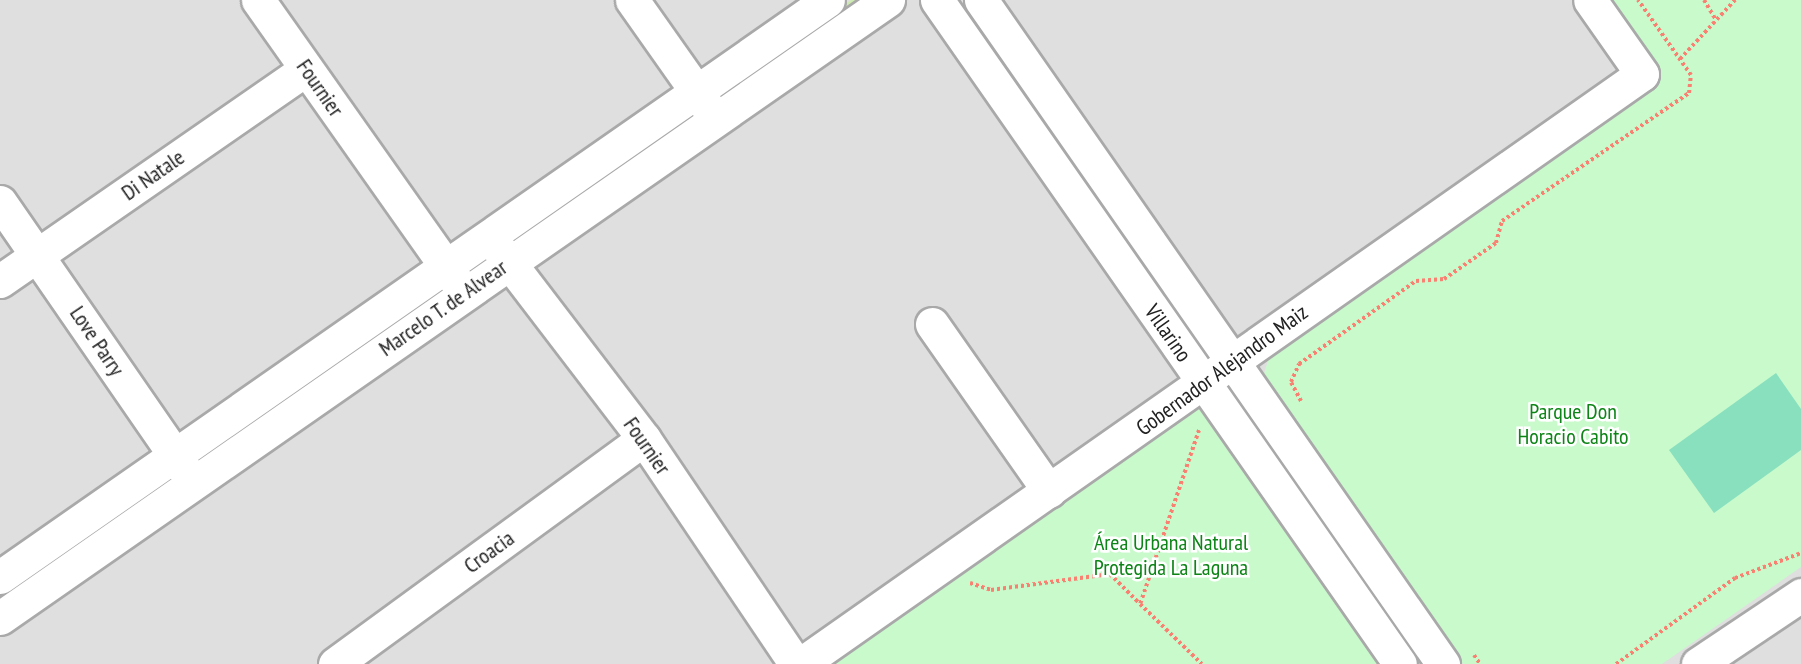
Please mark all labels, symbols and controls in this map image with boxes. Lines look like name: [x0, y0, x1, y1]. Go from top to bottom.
street label: Fournier: [291, 54, 349, 122]
street label: Di Natale: [116, 144, 190, 206]
street label: Marcelo T. de Alvear: [373, 253, 513, 363]
street label: Gobernador Alejandro Maiz: [1131, 299, 1313, 441]
street label: Villarino: [1139, 299, 1197, 367]
street label: Love Parry: [64, 301, 130, 381]
park label: Parque Don Horacio Cabito: [1517, 398, 1629, 450]
street label: Fournier: [618, 412, 676, 480]
street label: Croacia: [459, 525, 519, 579]
park label: Área Urbana Natural Protegida La Laguna: [1094, 529, 1248, 580]

